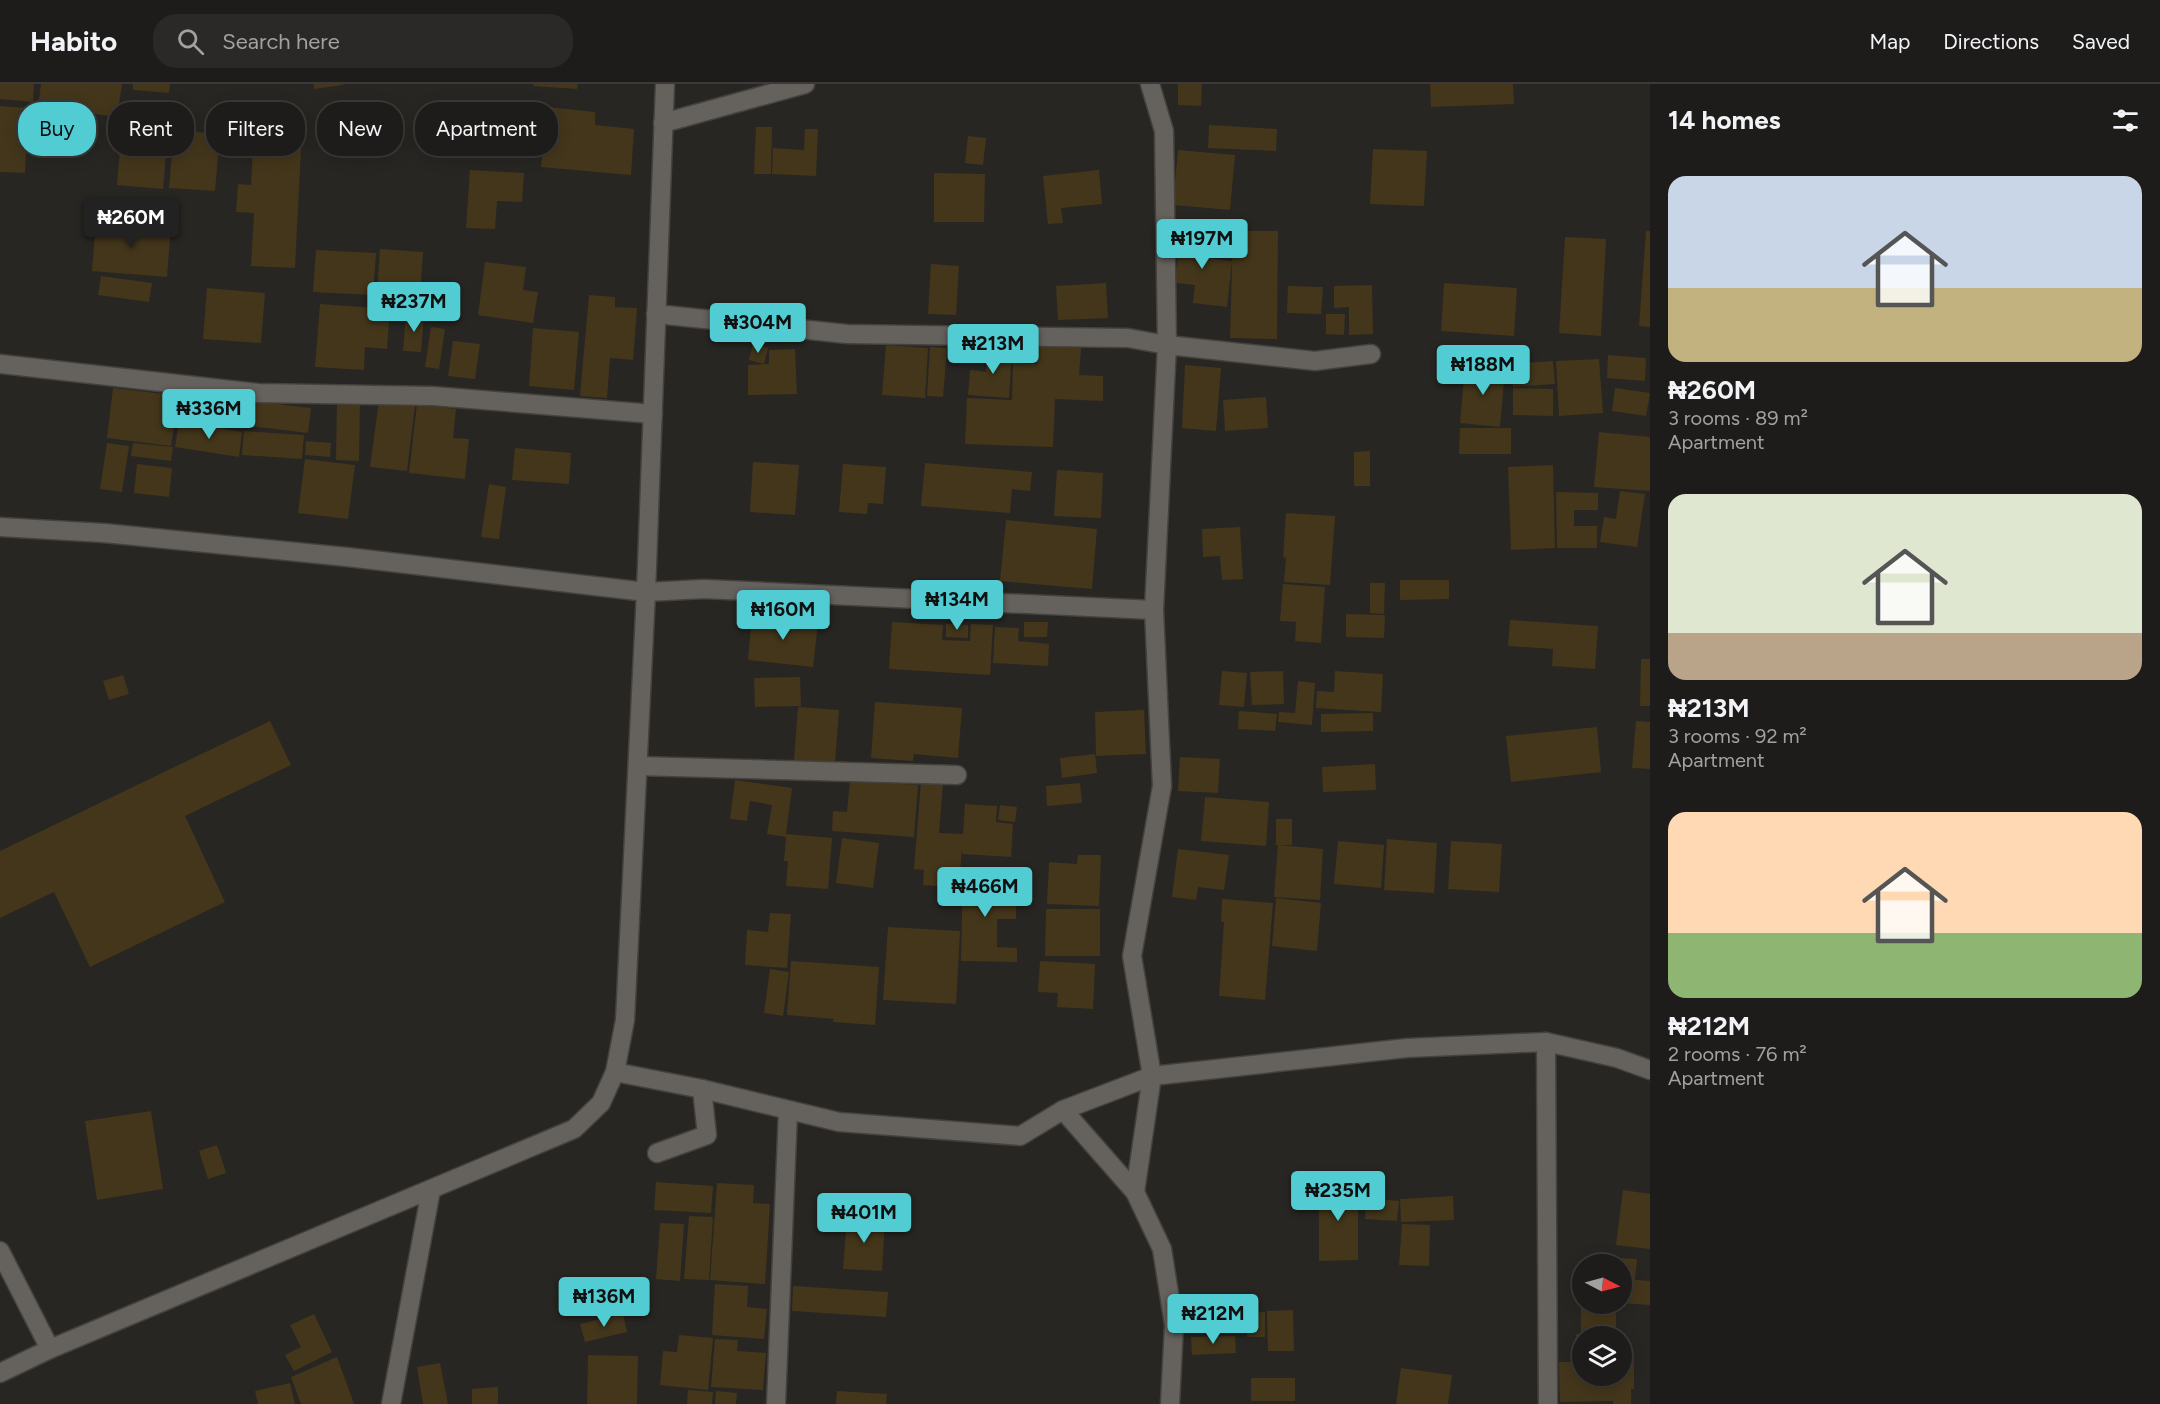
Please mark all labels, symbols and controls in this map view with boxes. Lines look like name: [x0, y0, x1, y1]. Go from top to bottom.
search box: [153, 14, 573, 68]
text: Habito: [30, 24, 117, 58]
icon: search: [174, 25, 207, 58]
text: Search here: [222, 28, 340, 55]
text: Map: [1869, 29, 1910, 54]
text: Directions: [1943, 29, 2039, 54]
text: Saved: [2072, 29, 2130, 54]
chip: Buy: [18, 102, 96, 156]
chip: Rent: [108, 102, 194, 156]
chip: Filters: [206, 102, 305, 156]
chip: New: [317, 102, 403, 156]
chip: Apartment: [415, 102, 558, 156]
text: 14 homes: [1668, 104, 1781, 136]
icon: filters: [2109, 104, 2142, 137]
pin: ₦260M: [89, 198, 173, 249]
text: ₦260M: [97, 205, 165, 229]
icon: home: [1851, 215, 1959, 323]
pin: ₦197M: [1160, 219, 1244, 270]
text: ₦197M: [1171, 226, 1233, 250]
pin: ₦237M: [372, 282, 456, 333]
text: ₦237M: [381, 289, 447, 313]
pin: ₦304M: [716, 303, 800, 354]
text: ₦304M: [724, 310, 792, 334]
pin: ₦213M: [951, 324, 1035, 375]
text: ₦213M: [962, 331, 1024, 355]
pin: ₦188M: [1441, 345, 1525, 396]
text: ₦188M: [1451, 352, 1515, 376]
text: ₦260M: [1668, 374, 1756, 406]
pin: ₦336M: [167, 389, 251, 440]
text: ₦336M: [176, 396, 242, 420]
text: 3 rooms · 89 m²: [1668, 406, 1808, 430]
text: Apartment: [1668, 430, 1765, 454]
icon: home: [1851, 533, 1959, 641]
pin: ₦134M: [915, 580, 999, 631]
text: ₦134M: [925, 587, 989, 611]
pin: ₦160M: [741, 590, 825, 641]
text: ₦160M: [751, 597, 815, 621]
text: ₦213M: [1668, 692, 1750, 724]
text: 3 rooms · 92 m²: [1668, 724, 1807, 748]
text: Apartment: [1668, 748, 1765, 772]
icon: home: [1851, 851, 1959, 959]
pin: ₦466M: [943, 867, 1027, 918]
text: ₦466M: [951, 874, 1019, 898]
text: ₦212M: [1668, 1010, 1750, 1042]
text: 2 rooms · 76 m²: [1668, 1042, 1807, 1066]
text: Apartment: [1668, 1066, 1765, 1090]
pin: ₦235M: [1296, 1171, 1380, 1222]
text: ₦235M: [1305, 1178, 1371, 1202]
pin: ₦401M: [822, 1193, 906, 1244]
text: ₦401M: [831, 1200, 897, 1224]
north arrow: [1572, 1254, 1632, 1314]
map controls: [1572, 1254, 1632, 1386]
pin: ₦136M: [562, 1277, 646, 1328]
text: ₦136M: [573, 1284, 635, 1308]
pin: ₦212M: [1171, 1294, 1255, 1345]
text: ₦212M: [1181, 1301, 1245, 1325]
button: layers: [1572, 1326, 1632, 1386]

